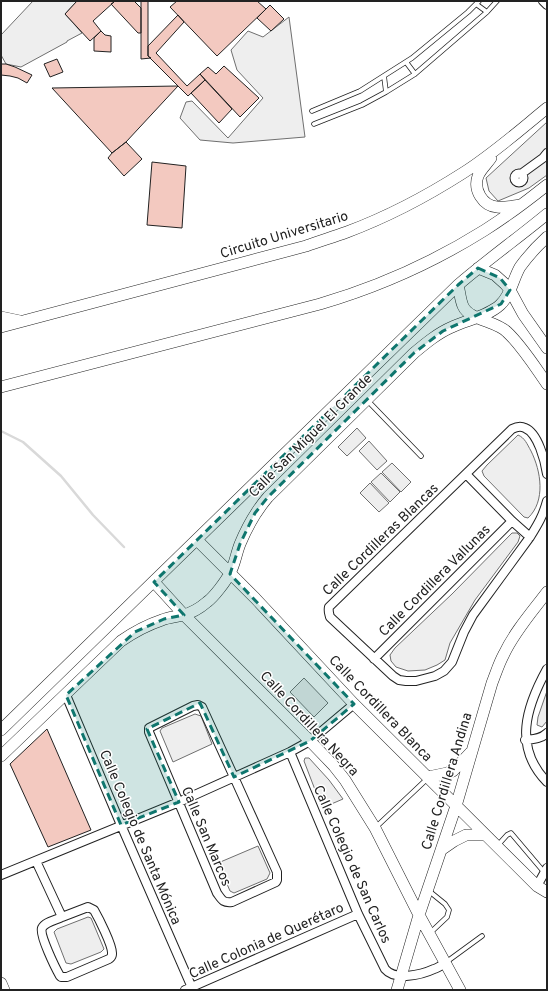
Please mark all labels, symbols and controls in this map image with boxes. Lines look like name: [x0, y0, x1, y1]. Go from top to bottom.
street label: Circuito Universitario: [218, 208, 351, 263]
street label: Calle San Miguel El Grande: [246, 371, 376, 501]
street label: Calle Cordilleras Blancas: [320, 480, 443, 600]
street label: Calle Cordillera Vallunas: [376, 522, 494, 640]
street label: Calle Cordillera Blanca: [325, 652, 435, 766]
street label: Calle Cordillera Negra: [256, 668, 362, 780]
street label: Calle Cordillera Andina: [418, 711, 476, 852]
street label: Calle Colegio de Santa Mónica: [95, 748, 184, 928]
street label: Calle Colegio de San Carlos: [309, 783, 394, 946]
street label: Calle San Marcos: [177, 784, 234, 889]
street label: Calle Colonia de Querétaro: [187, 899, 347, 983]

